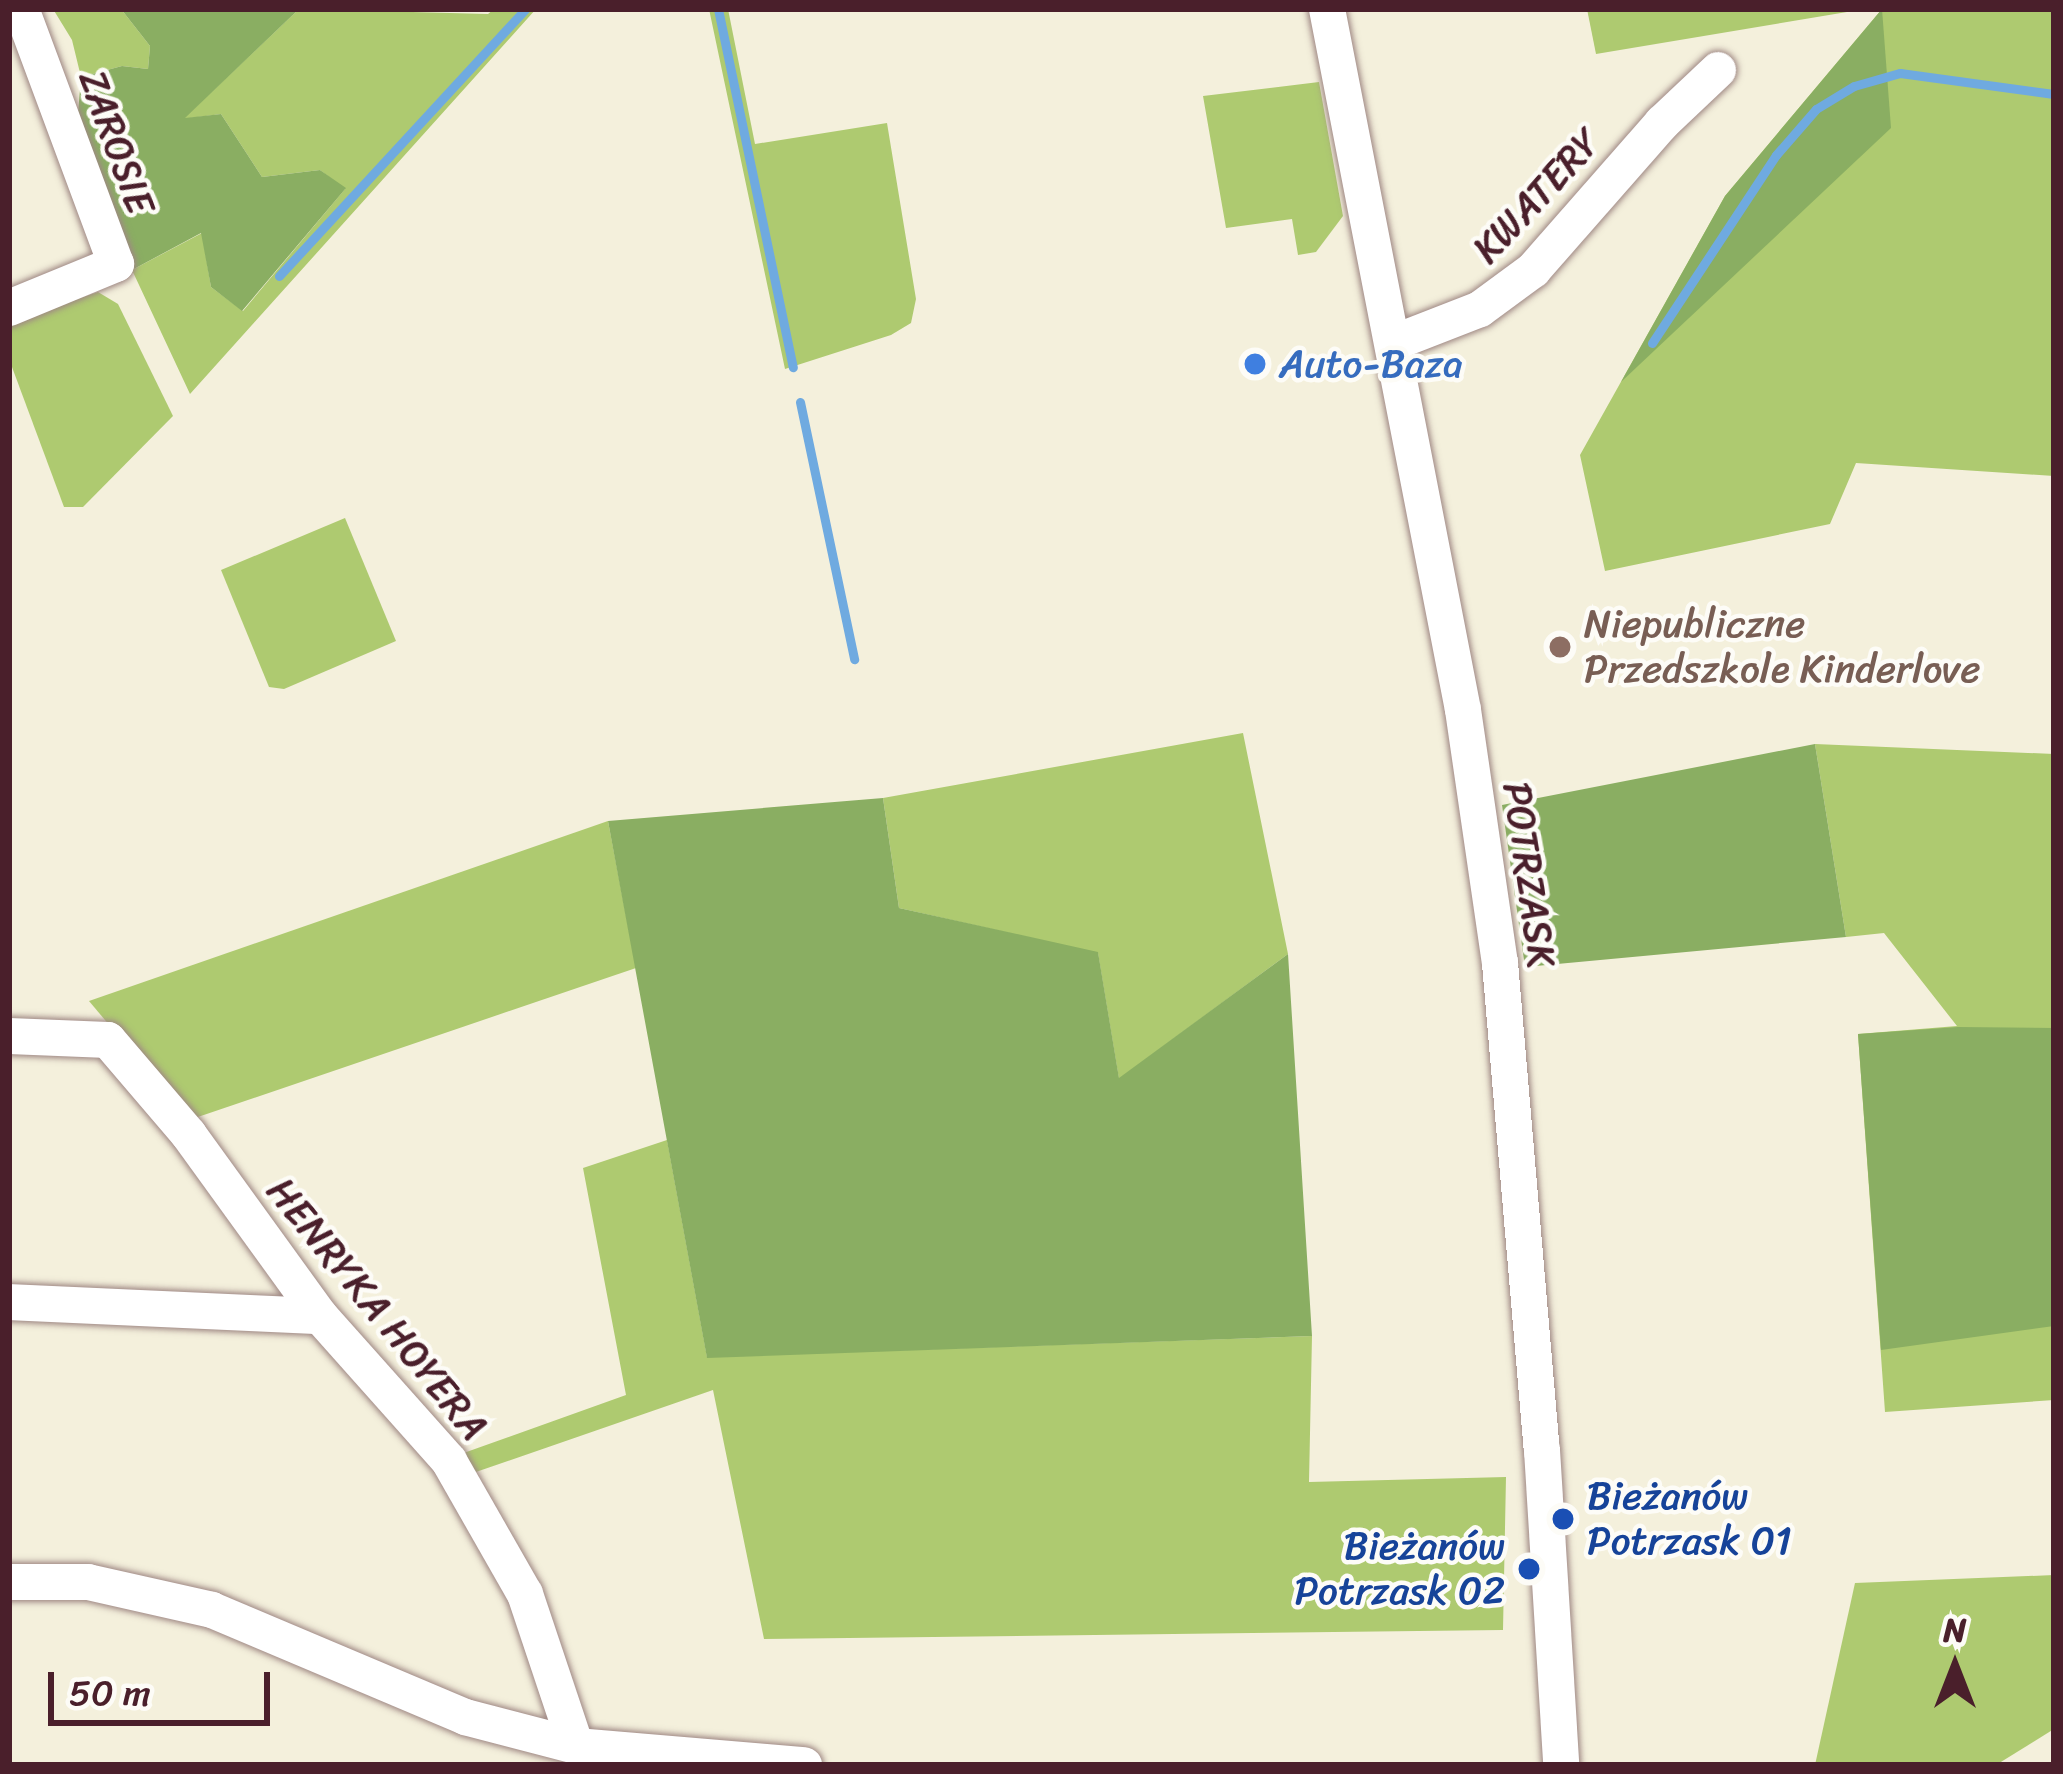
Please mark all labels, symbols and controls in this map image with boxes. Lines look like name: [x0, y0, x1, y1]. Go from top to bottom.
street label: ZAROSIE: [68, 64, 164, 220]
street label: KWATERY: [1463, 119, 1611, 273]
place label: Auto-Baza: [1279, 341, 1463, 387]
marker: Auto-Baza: [1242, 351, 1268, 377]
place label: Niepubliczne Przedszkole Kinderlove: [1584, 602, 1981, 693]
marker: Niepubliczne Przedszkole Kinderlove: [1547, 634, 1573, 660]
street label: POTRZASK: [1493, 779, 1565, 971]
street label: HENRYKA HOYERA: [256, 1168, 498, 1450]
place label: Bieżanów Potrzask 01: [1587, 1474, 1792, 1565]
marker: Bieżanów Potrzask 01: [1550, 1506, 1576, 1532]
place label: Bieżanów Potrzask 02: [1294, 1524, 1505, 1615]
marker: Bieżanów Potrzask 02: [1516, 1556, 1542, 1582]
text: N: [1944, 1601, 1966, 1659]
north arrow: [1895, 1606, 2015, 1726]
scale bar: [54, 1648, 276, 1722]
text: 50 m: [69, 1661, 151, 1725]

